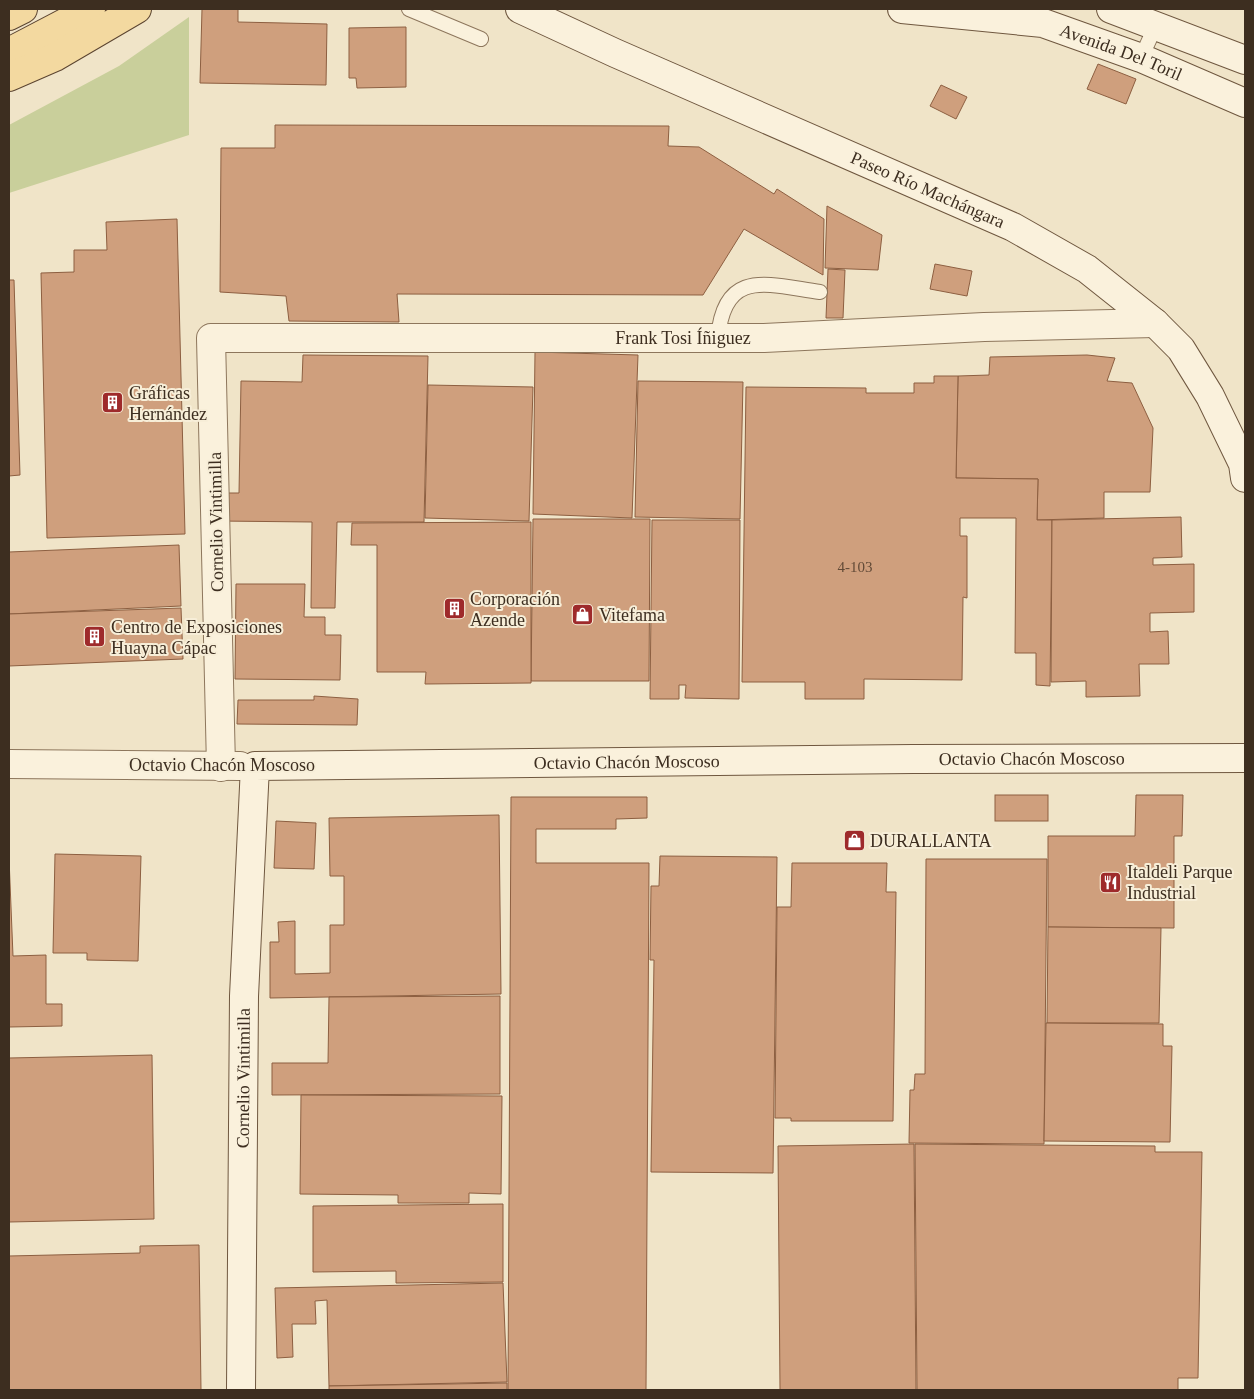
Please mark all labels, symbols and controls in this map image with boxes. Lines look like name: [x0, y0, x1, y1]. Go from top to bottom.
street label: Avenida Del Toril: [1057, 20, 1185, 85]
street label: Paseo Río Machángara: [848, 147, 1008, 232]
street label: Frank Tosi Íñiguez: [615, 327, 751, 348]
place label: Gráficas Hernández: [129, 383, 207, 424]
building icon: Gráficas Hernández: [101, 391, 125, 415]
street label: Cornelio Vintimilla: [205, 452, 227, 592]
house number: 4-103: [838, 559, 873, 575]
place label: Corporación Azende: [470, 589, 560, 630]
building icon: Corporación Azende: [442, 597, 466, 621]
shop icon: Vitefama: [571, 603, 595, 627]
place label: Vitefama: [599, 605, 665, 625]
place label: Centro de Exposiciones Huayna Cápac: [111, 617, 282, 658]
building icon: Centro de Exposiciones Huayna Cápac: [83, 625, 107, 649]
street label: Octavio Chacón Moscoso: [939, 748, 1125, 769]
street label: Octavio Chacón Moscoso: [534, 751, 720, 773]
street label: Octavio Chacón Moscoso: [129, 755, 315, 775]
shop icon: DURALLANTA: [842, 829, 866, 853]
place label: DURALLANTA: [870, 831, 992, 851]
place label: Italdeli Parque Industrial: [1127, 862, 1232, 903]
restaurant icon: Italdeli Parque Industrial: [1099, 870, 1123, 894]
street label: Cornelio Vintimilla: [233, 1008, 254, 1148]

